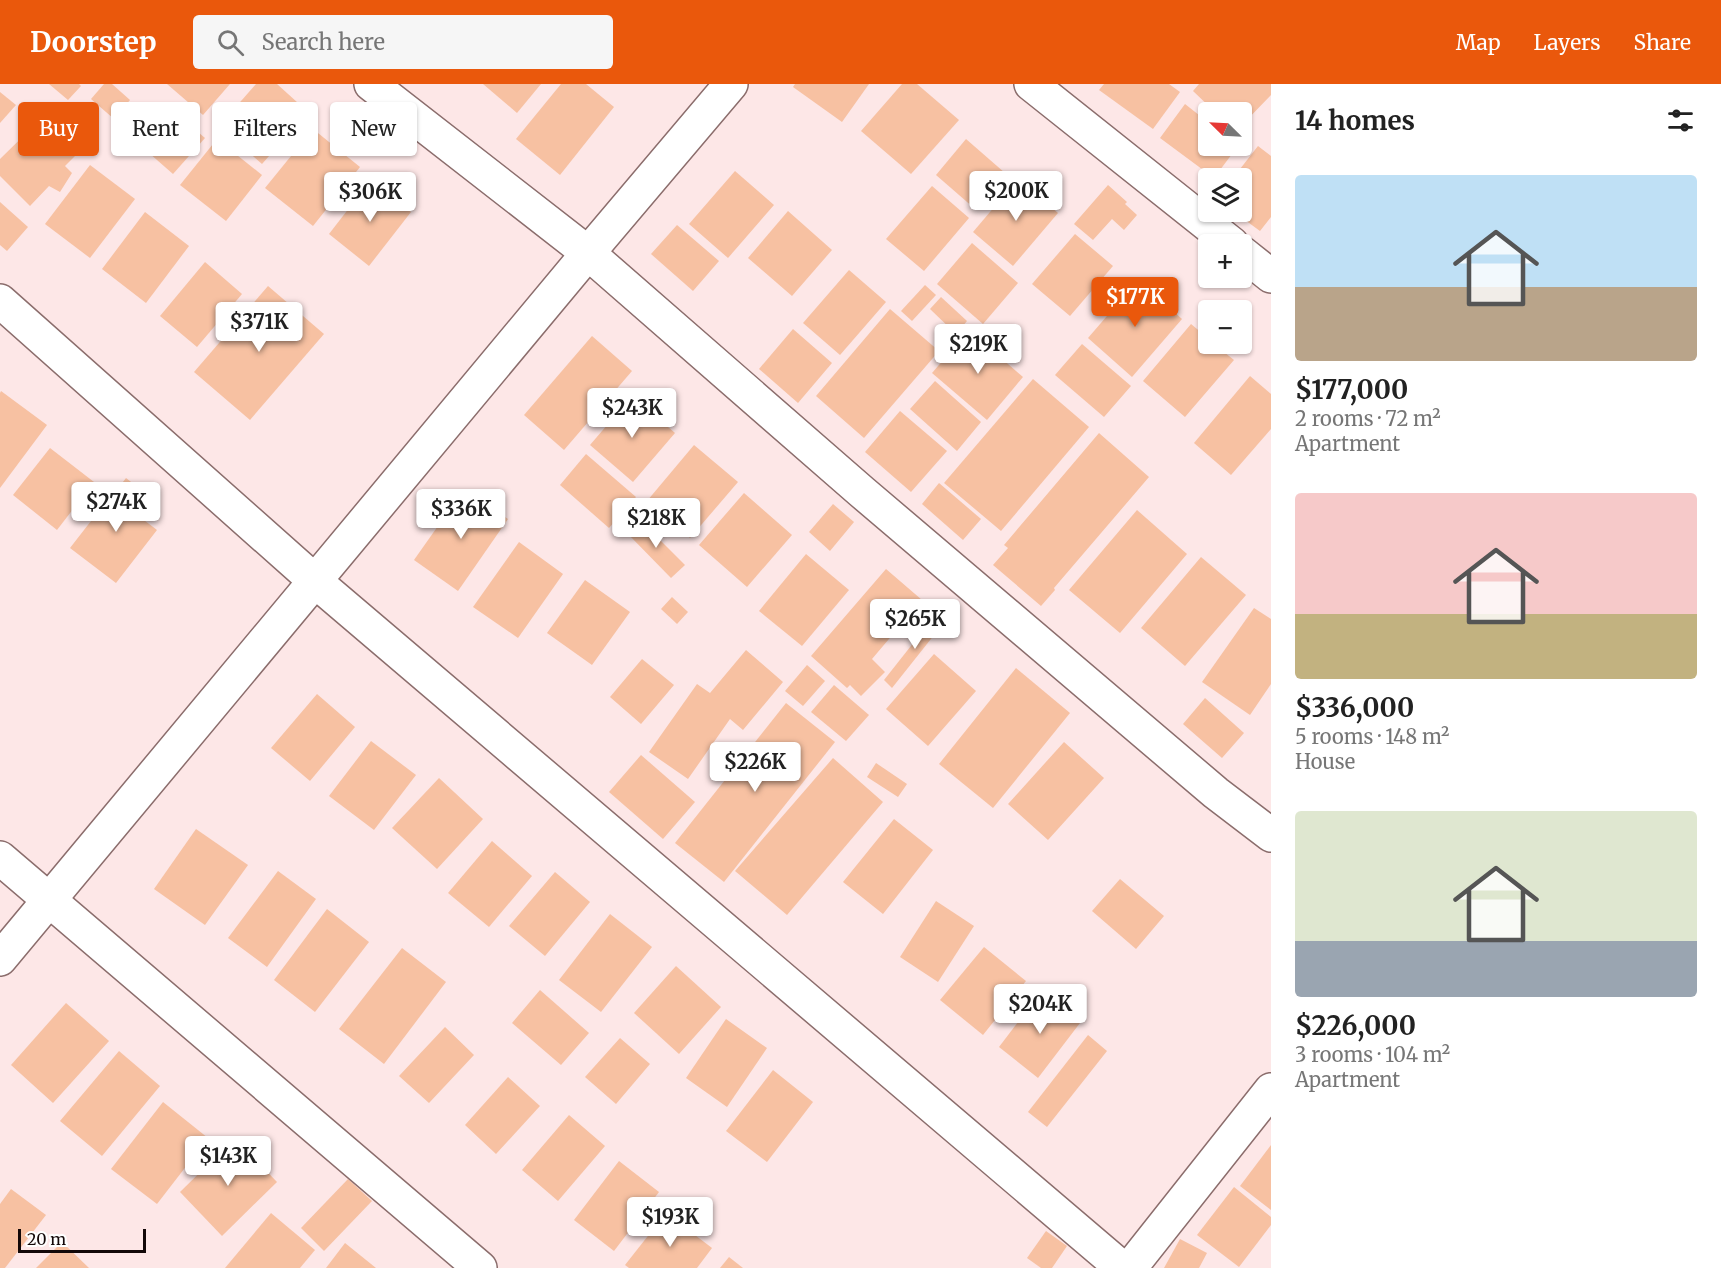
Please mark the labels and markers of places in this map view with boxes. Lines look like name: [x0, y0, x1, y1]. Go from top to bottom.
pin: $200K: [974, 171, 1058, 222]
pin: $306K: [328, 172, 412, 223]
pin: $177K: [1093, 277, 1177, 328]
pin: $371K: [217, 302, 301, 353]
pin: $219K: [936, 324, 1020, 375]
pin: $243K: [590, 388, 674, 439]
pin: $274K: [74, 482, 158, 533]
pin: $336K: [419, 489, 503, 540]
pin: $218K: [614, 498, 698, 549]
pin: $265K: [873, 599, 957, 650]
pin: $226K: [713, 742, 797, 793]
pin: $204K: [998, 984, 1082, 1035]
pin: $143K: [186, 1136, 270, 1187]
pin: $193K: [628, 1197, 712, 1248]

